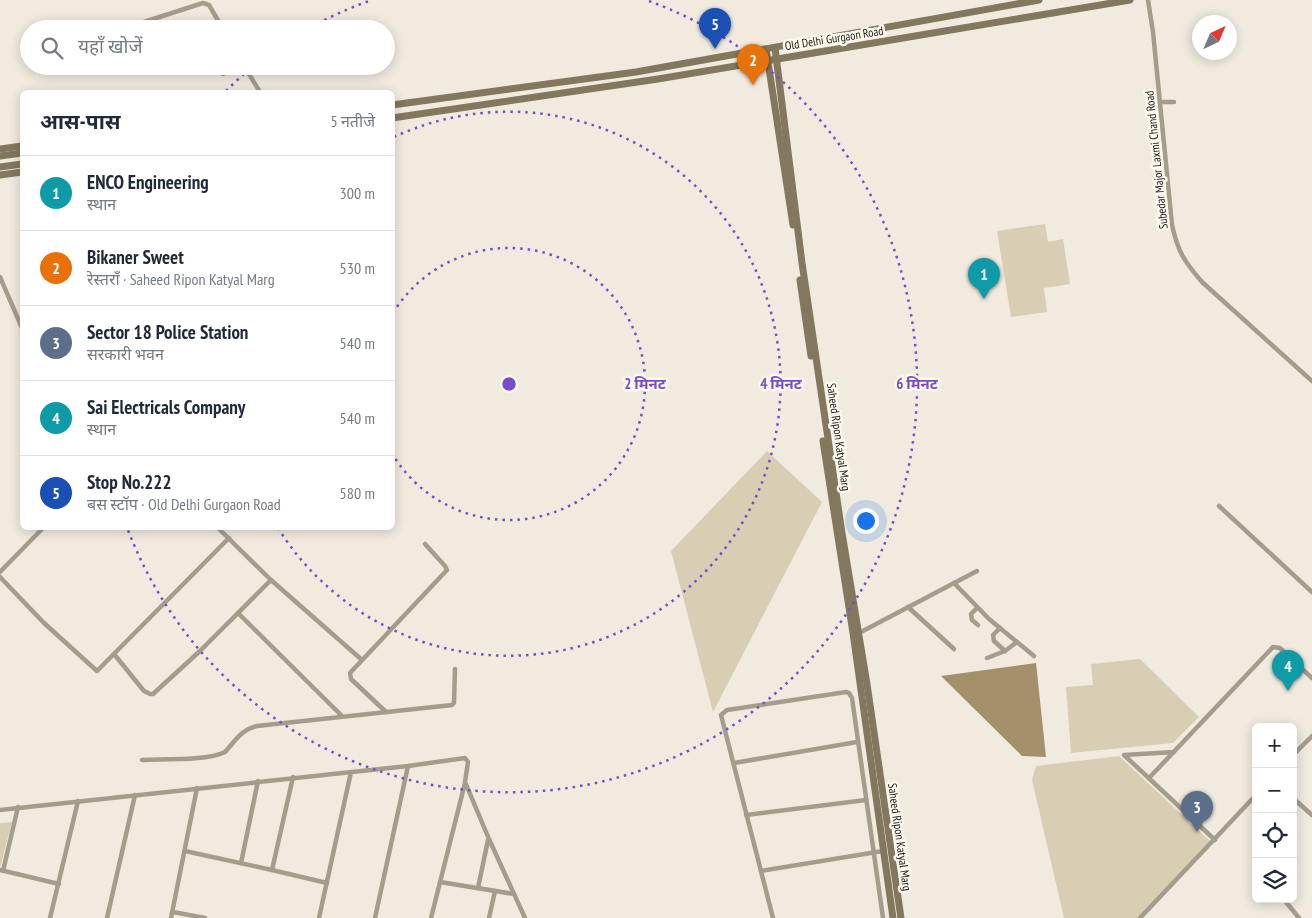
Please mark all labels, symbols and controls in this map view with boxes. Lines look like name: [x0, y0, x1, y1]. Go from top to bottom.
pin: 5: [699, 8, 731, 49]
north arrow: [1192, 15, 1237, 60]
search box: [20, 20, 395, 75]
street label: Old Delhi Gurgaon Road: [784, 23, 884, 53]
icon: search: [38, 34, 66, 62]
text: यहाँ खोजें: [78, 34, 143, 58]
pin: 2: [737, 44, 769, 85]
street label: Subedar Major Laxmi Chand Road: [1141, 90, 1171, 230]
text: आस-पास: [40, 108, 120, 135]
text: 5 नतीजे: [330, 111, 375, 131]
text: ENCO Engineering: [87, 170, 209, 194]
text: 1: [52, 183, 60, 203]
text: 300 m: [340, 183, 375, 203]
text: स्थान: [87, 194, 116, 214]
text: Bikaner Sweet: [87, 245, 184, 269]
text: 2: [52, 258, 60, 278]
text: 530 m: [340, 258, 375, 278]
pin: 1: [968, 258, 1000, 299]
text: रेस्तराँ · Saheed Ripon Katyal Marg: [87, 269, 275, 289]
text: Sector 18 Police Station: [87, 320, 248, 344]
text: 3: [52, 333, 60, 353]
text: 540 m: [340, 333, 375, 353]
text: सरकारी भवन: [87, 344, 164, 364]
text: 2 मिनट: [624, 374, 667, 393]
text: 4 मिनट: [760, 374, 803, 393]
text: 6 मिनट: [896, 374, 939, 393]
centre of rings: [500, 375, 518, 393]
street label: Saheed Ripon Katyal Marg: [824, 382, 854, 492]
text: Sai Electricals Company: [87, 395, 245, 419]
text: 4: [52, 408, 60, 428]
text: 540 m: [340, 408, 375, 428]
text: स्थान: [87, 419, 116, 439]
text: Stop No.222: [87, 470, 172, 494]
text: 5: [52, 483, 60, 503]
text: 580 m: [340, 483, 375, 503]
text: बस स्टॉप · Old Delhi Gurgaon Road: [87, 494, 281, 514]
your location: [853, 508, 879, 534]
pin: 4: [1272, 650, 1304, 691]
map controls: [1252, 723, 1297, 903]
button: +: [1252, 723, 1297, 768]
button: −: [1252, 768, 1297, 813]
street label: Saheed Ripon Katyal Marg: [885, 782, 915, 892]
pin: 3: [1181, 791, 1213, 832]
button: locate: [1252, 813, 1297, 858]
button: layers: [1252, 858, 1297, 903]

